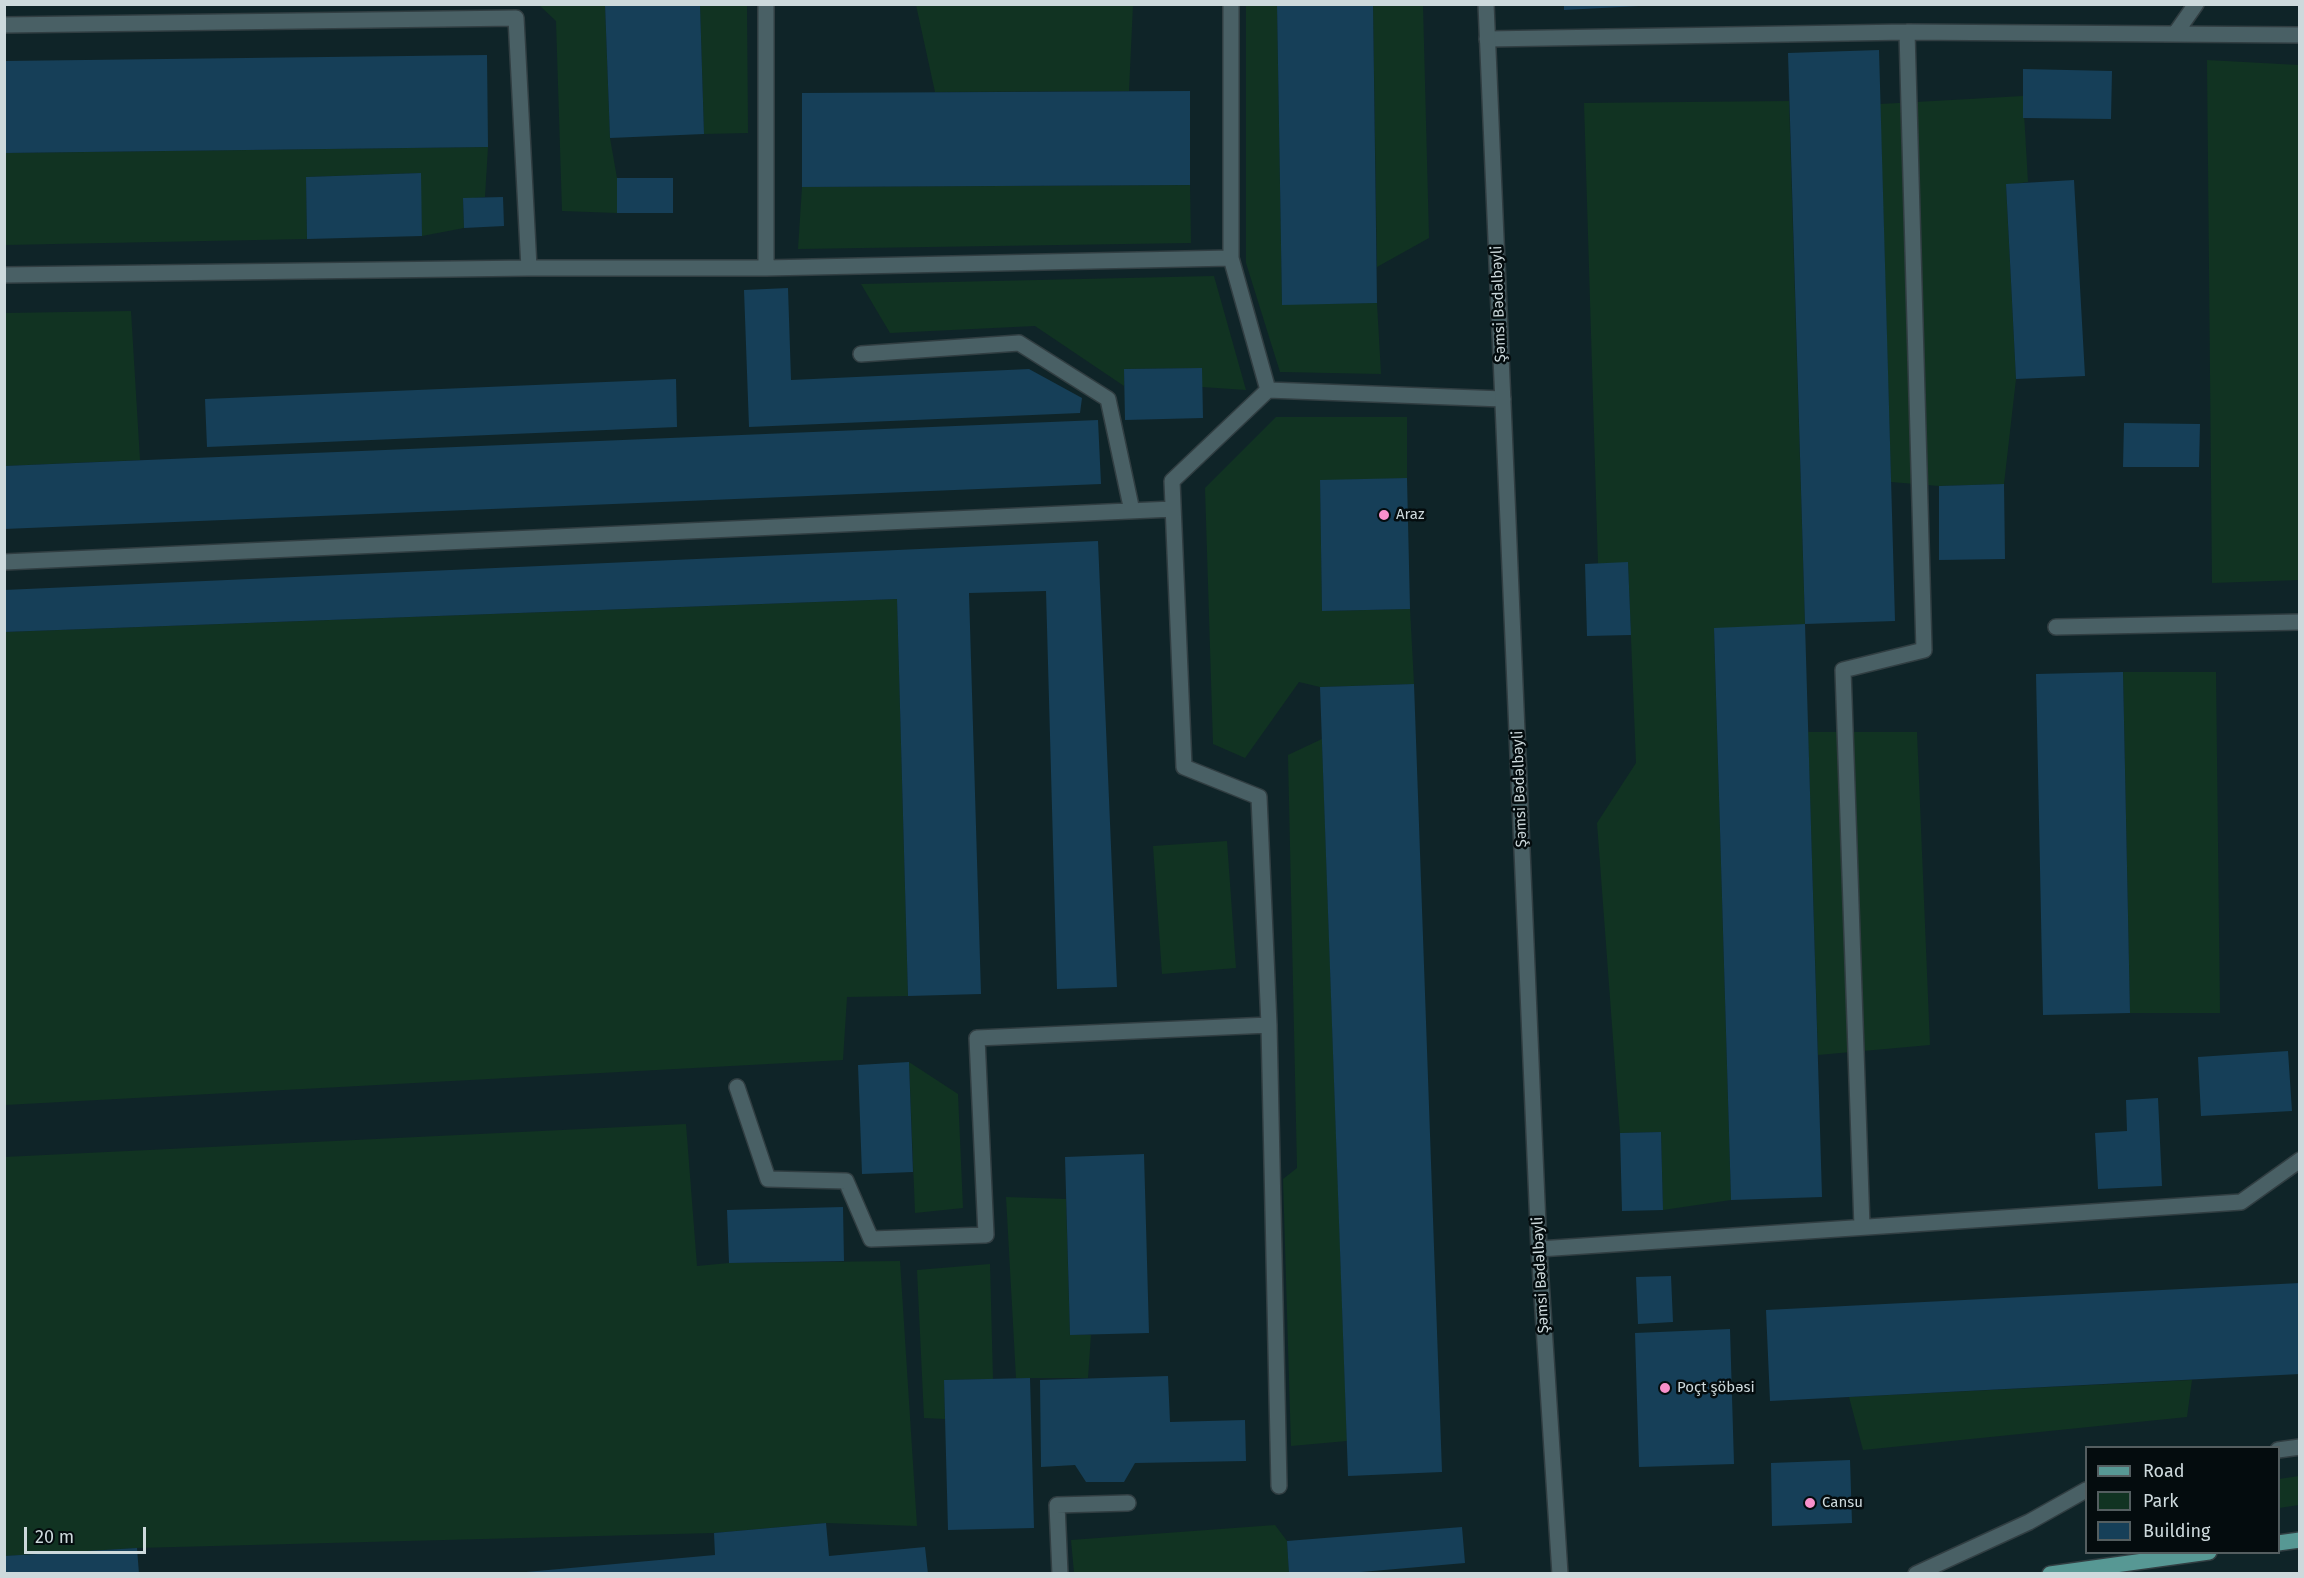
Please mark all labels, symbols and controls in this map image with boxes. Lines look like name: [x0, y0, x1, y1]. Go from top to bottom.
street label: Şəmsi Bədəlbəyli: [1488, 245, 1510, 363]
place label: Araz: [1396, 506, 1425, 524]
marker: Araz: [1377, 508, 1391, 522]
street label: Şəmsi Bədəlbəyli: [1509, 730, 1531, 848]
street label: Şəmsi Bədəlbəyli: [1529, 1216, 1553, 1334]
place label: Poçt şöbəsi: [1677, 1379, 1755, 1397]
marker: Poçt şöbəsi: [1658, 1381, 1672, 1395]
legend: [2085, 1446, 2280, 1554]
text: Road: [2143, 1460, 2185, 1482]
text: Park: [2143, 1490, 2178, 1512]
place label: Cansu: [1822, 1494, 1863, 1512]
marker: Cansu: [1803, 1496, 1817, 1510]
scale bar: [27, 1515, 148, 1553]
text: Building: [2143, 1520, 2210, 1542]
text: 20 m: [35, 1526, 74, 1548]

